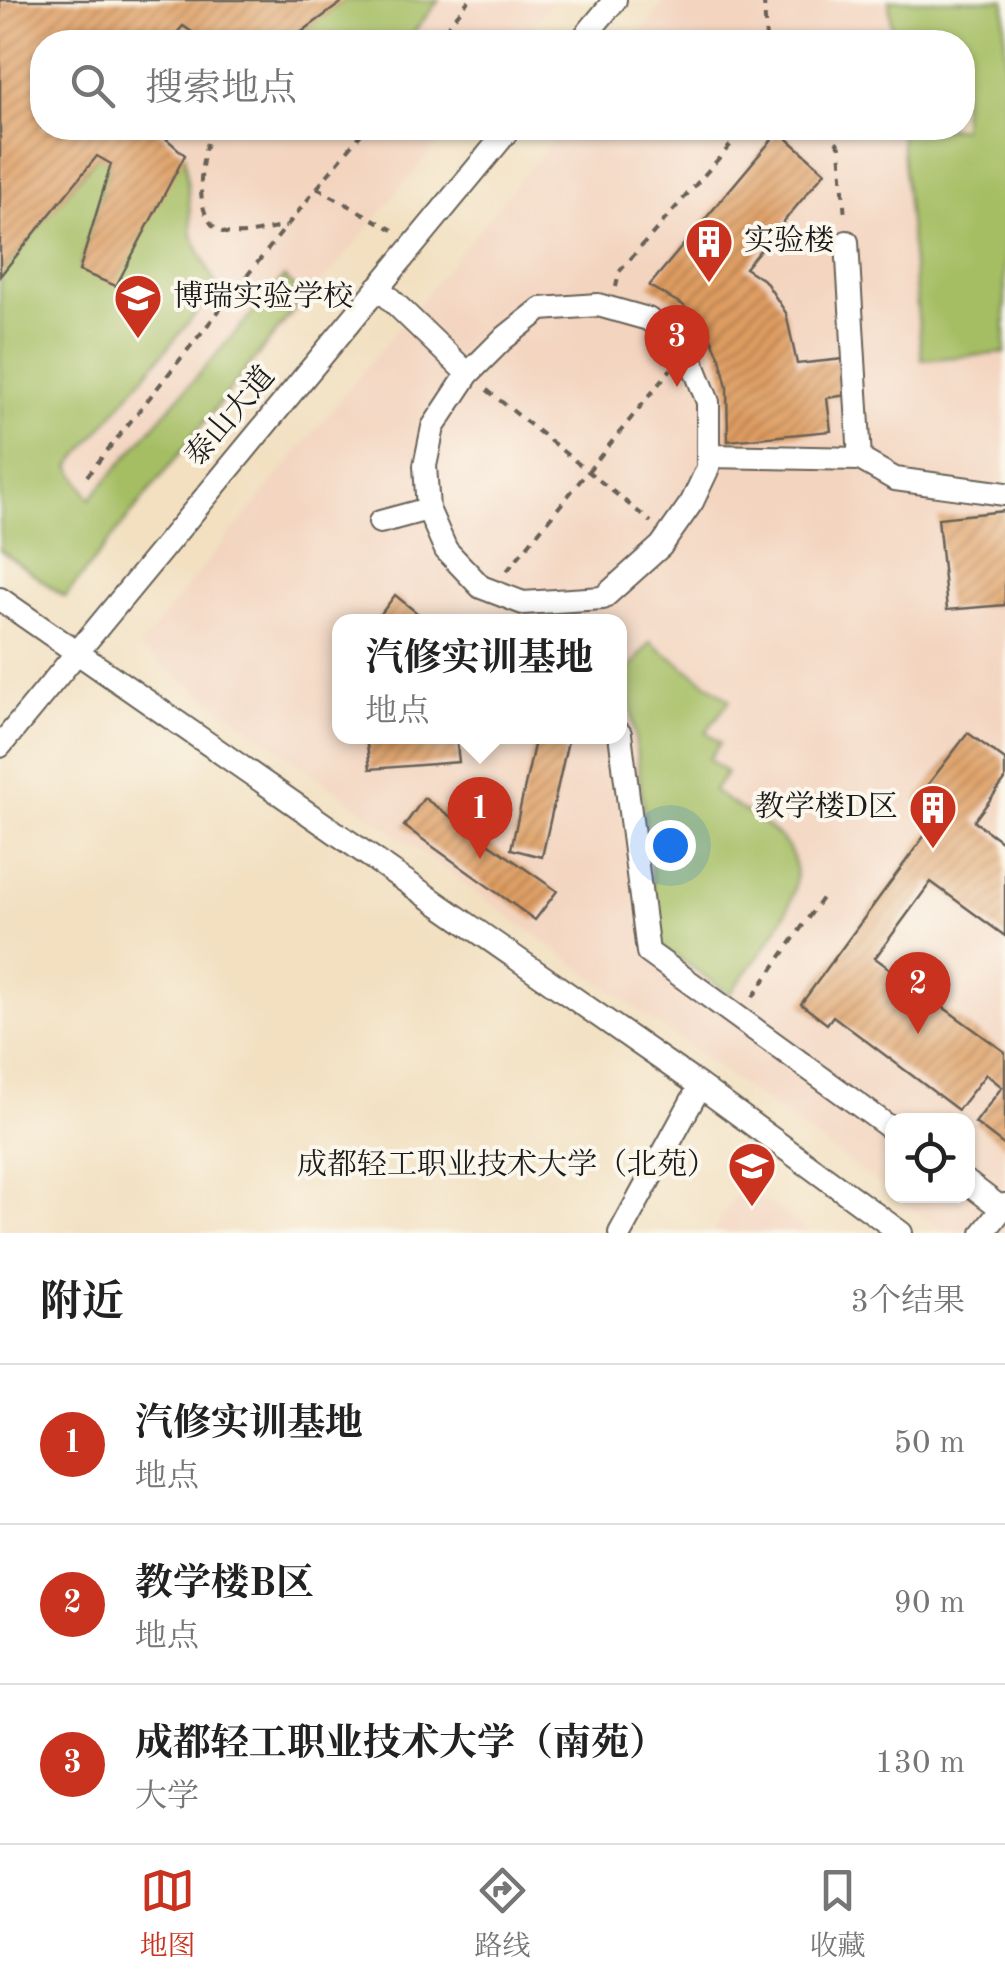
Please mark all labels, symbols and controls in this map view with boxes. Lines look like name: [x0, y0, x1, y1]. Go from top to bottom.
search box: [30, 30, 975, 140]
icon: search: [65, 58, 120, 113]
text: 搜索地点: [145, 71, 297, 109]
building icon: 实验楼: [683, 216, 735, 284]
place label: 实验楼: [744, 224, 834, 257]
school or university icon: 博瑞实验学校: [112, 272, 164, 340]
place label: 博瑞实验学校: [173, 280, 353, 313]
pin: 3: [644, 304, 710, 387]
street label: 泰山大道: [179, 359, 281, 473]
popup: [332, 614, 627, 744]
text: 汽修实训基地: [365, 641, 594, 679]
text: 地点: [365, 697, 430, 729]
pin: 1: [448, 776, 512, 859]
building icon: 教学楼D区: [907, 782, 959, 850]
place label: 教学楼D区: [755, 790, 898, 823]
your location: [645, 820, 696, 871]
pin: 2: [886, 952, 950, 1034]
map controls: [885, 1113, 975, 1203]
button: locate: [885, 1113, 975, 1203]
school or university icon: 成都轻工职业技术大学（北苑）: [726, 1140, 778, 1208]
place label: 成都轻工职业技术大学（北苑）: [297, 1148, 717, 1181]
text: 附近: [40, 1283, 124, 1325]
text: 3个结果: [850, 1287, 965, 1319]
text: 汽修实训基地: [135, 1406, 363, 1444]
text: 1: [63, 1428, 82, 1460]
text: 50 m: [894, 1428, 965, 1460]
text: 地点: [135, 1462, 199, 1494]
text: 教学楼B区: [135, 1566, 314, 1604]
text: 2: [63, 1588, 82, 1620]
text: 90 m: [894, 1588, 965, 1620]
text: 地点: [135, 1622, 199, 1654]
text: 成都轻工职业技术大学（南苑）: [135, 1726, 667, 1764]
text: 3: [63, 1748, 82, 1780]
text: 130 m: [875, 1748, 965, 1780]
text: 大学: [135, 1782, 199, 1814]
tab: 地图: [139, 1863, 196, 1966]
tab: 路线: [474, 1863, 531, 1966]
tab: 收藏: [809, 1863, 866, 1966]

